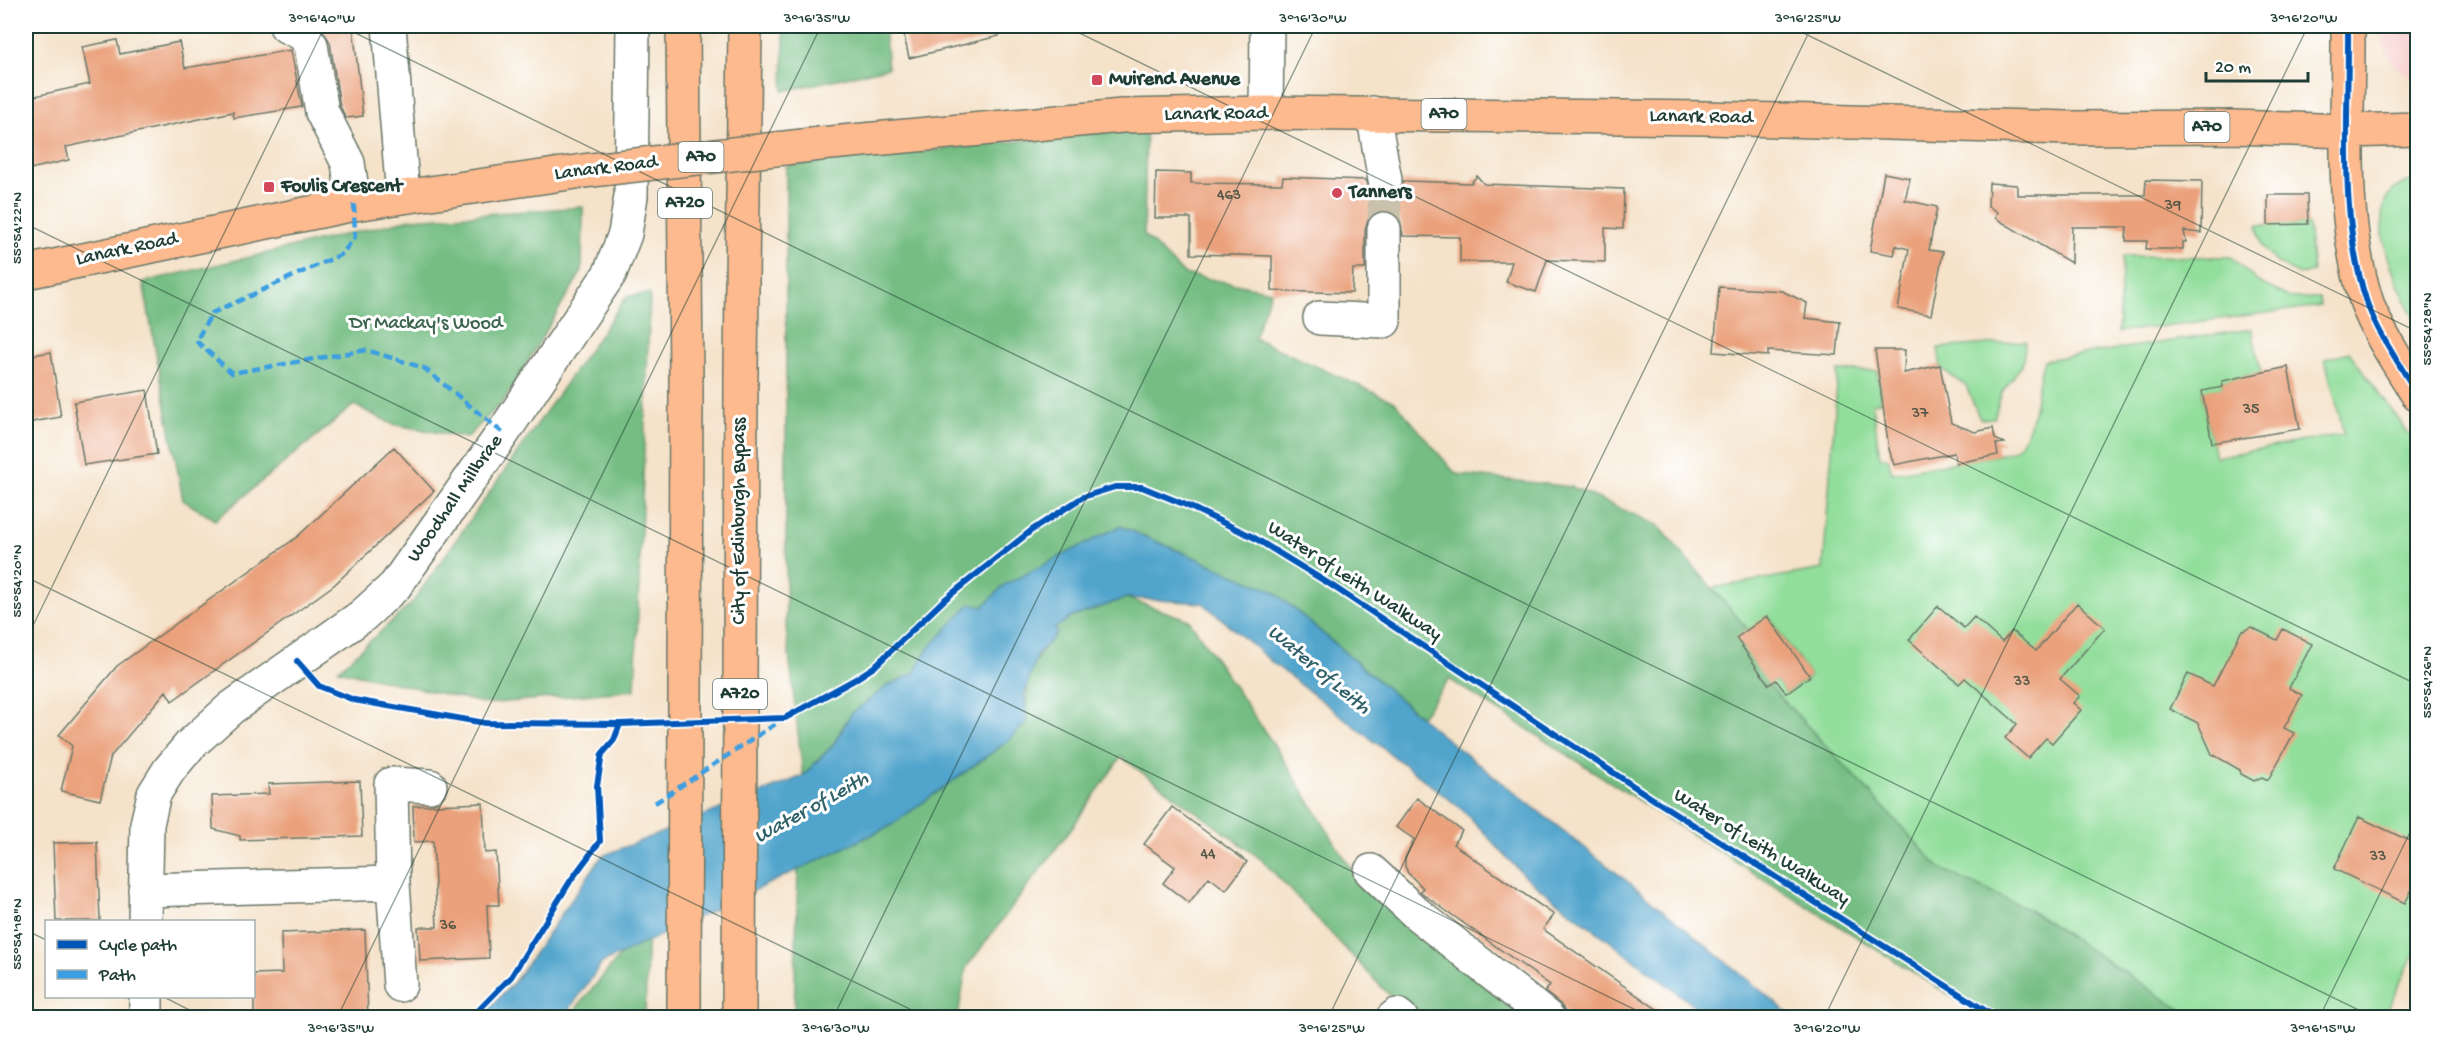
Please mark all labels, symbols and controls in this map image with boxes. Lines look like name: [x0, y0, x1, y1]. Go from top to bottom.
text: 3°16'40"W: [288, 10, 356, 28]
text: 3°16'35"W: [783, 10, 851, 28]
text: 3°16'30"W: [1278, 10, 1347, 28]
text: 3°16'25"W: [1774, 10, 1841, 28]
text: 3°16'20"W: [2270, 10, 2338, 28]
scale bar: [2206, 45, 2308, 83]
text: 20 m: [2215, 58, 2251, 79]
place label: Muirend Avenue: [1109, 69, 1241, 92]
marker: Muirend Avenue: [1090, 73, 1104, 87]
road number: A70: [1422, 99, 1466, 129]
street label: Lanark Road: [1164, 103, 1270, 127]
street label: Lanark Road: [1649, 106, 1755, 130]
road number: A70: [2184, 112, 2230, 142]
road number: A70: [678, 142, 724, 172]
street label: Lanark Road: [553, 151, 661, 187]
place label: Foulis Crescent: [280, 176, 404, 199]
marker: Foulis Crescent: [262, 180, 276, 194]
place label: Tanners: [1347, 182, 1413, 205]
marker: Tanners: [1330, 186, 1344, 200]
house number: 463: [1217, 187, 1241, 206]
road number: A720: [658, 188, 712, 218]
text: 55°54'22"N: [9, 192, 27, 264]
house number: 39: [2164, 197, 2181, 216]
street label: Lanark Road: [74, 228, 182, 272]
text: 55°54'28"N: [2419, 292, 2437, 365]
park label: Dr Mackay's Wood: [347, 313, 505, 336]
house number: 35: [2242, 401, 2259, 420]
house number: 37: [1911, 405, 1929, 424]
street label: City of Edinburgh Bypass: [729, 417, 752, 624]
street label: Woodhall Millbrae: [403, 430, 509, 567]
street label: Water of Leith Walkway: [1263, 517, 1446, 647]
text: 55°54'20"N: [9, 544, 27, 618]
water label: Water of Leith: [1261, 621, 1375, 722]
text: 55°54'26"N: [2419, 646, 2437, 718]
house number: 33: [2013, 673, 2030, 692]
road number: A720: [713, 679, 767, 709]
water label: Water of Leith: [751, 767, 874, 851]
street label: Water of Leith Walkway: [1669, 784, 1853, 912]
house number: 44: [1200, 846, 1216, 865]
house number: 33: [2369, 848, 2386, 867]
text: 55°54'18"N: [9, 898, 27, 970]
house number: 36: [439, 917, 457, 936]
legend: [45, 920, 255, 998]
text: Cycle path: [99, 936, 177, 957]
text: Path: [98, 966, 136, 987]
text: 3°16'35"W: [307, 1020, 375, 1038]
text: 3°16'30"W: [801, 1020, 870, 1038]
text: 3°16'25"W: [1298, 1020, 1365, 1038]
text: 3°16'20"W: [1793, 1020, 1861, 1038]
text: 3°16'15"W: [2290, 1020, 2356, 1038]

